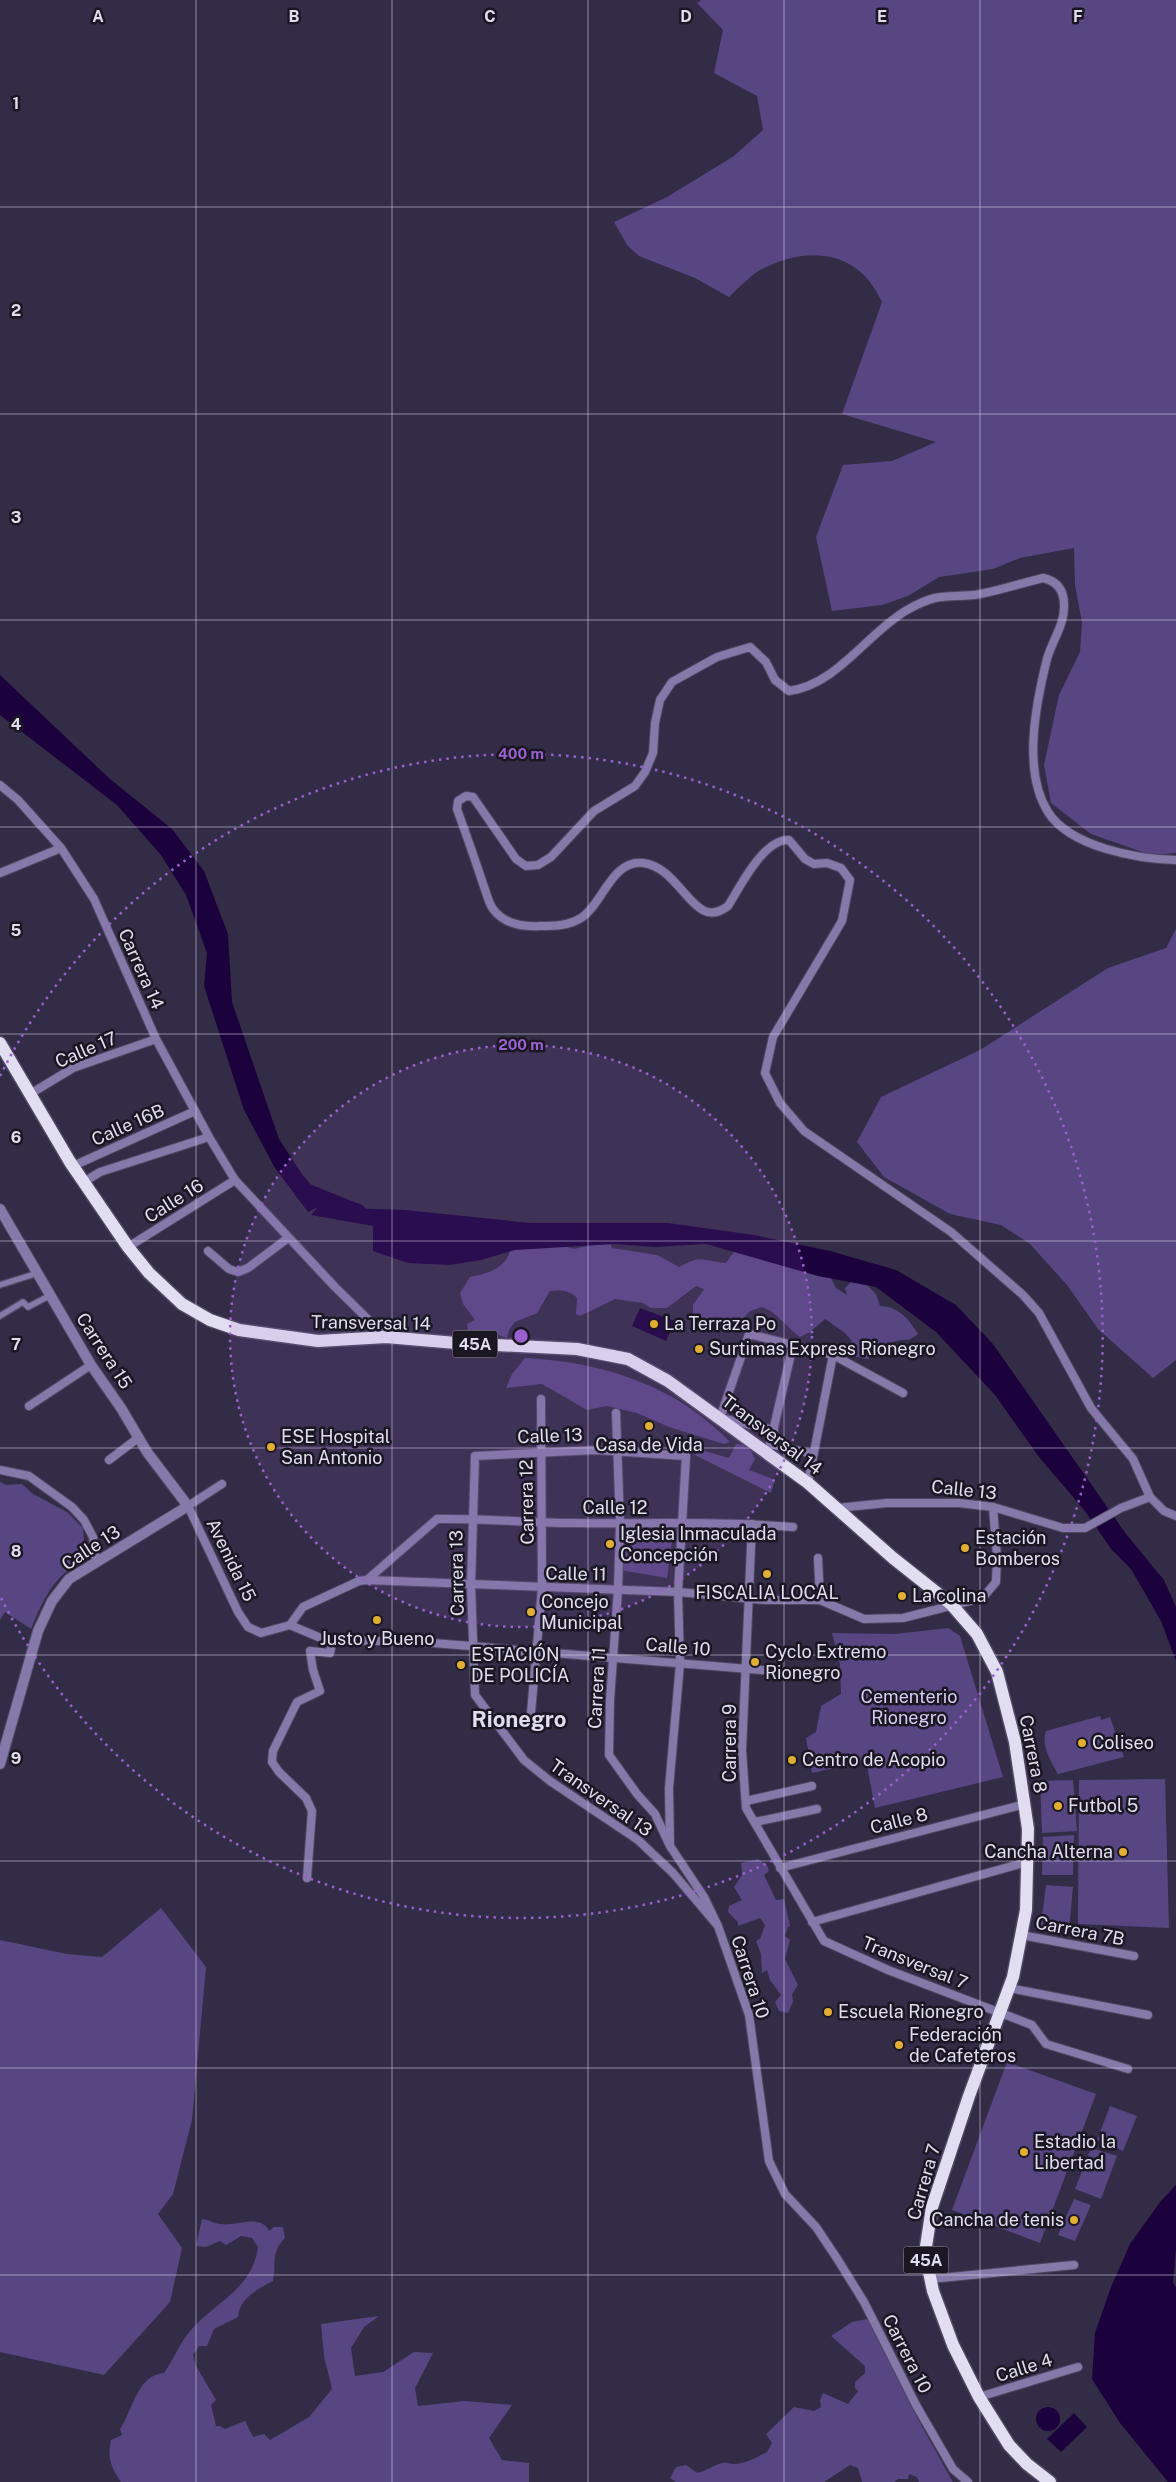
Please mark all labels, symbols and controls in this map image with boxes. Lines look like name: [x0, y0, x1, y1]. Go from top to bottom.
text: A: [92, 7, 104, 26]
text: B: [289, 7, 300, 26]
text: C: [484, 7, 496, 26]
text: D: [680, 7, 692, 26]
text: E: [877, 7, 887, 26]
text: F: [1073, 7, 1083, 26]
text: 1: [13, 94, 19, 113]
text: 2: [11, 301, 21, 320]
text: 3: [11, 508, 21, 527]
text: 4: [11, 715, 22, 734]
text: 400 m: [498, 745, 544, 762]
text: 5: [11, 921, 22, 940]
street label: Carrera 14: [114, 925, 169, 1012]
street label: Calle 17: [52, 1027, 120, 1072]
text: 200 m: [498, 1036, 544, 1053]
street label: Calle 16B: [88, 1099, 167, 1150]
text: 6: [11, 1128, 21, 1147]
street label: Calle 16: [140, 1174, 207, 1227]
street label: Carrera 15: [72, 1309, 137, 1393]
street label: Transversal 14: [311, 1311, 431, 1334]
place label: La Terraza Po: [664, 1313, 776, 1334]
marker: La Terraza Po: [648, 1318, 660, 1330]
centre of rings: [512, 1327, 530, 1345]
road number: 45A: [452, 1330, 498, 1358]
text: 7: [11, 1335, 21, 1354]
place label: Surtimas Express Rionegro: [709, 1338, 936, 1359]
marker: Surtimas Express Rionegro: [693, 1343, 705, 1355]
street label: Transversal 14: [718, 1390, 826, 1479]
marker: Casa de Vida: [643, 1420, 655, 1432]
street label: Calle 13: [517, 1424, 583, 1447]
place label: ESE Hospital San Antonio: [281, 1426, 390, 1468]
place label: Casa de Vida: [595, 1434, 703, 1455]
marker: ESE Hospital San Antonio: [265, 1441, 277, 1453]
street label: Carrera 12: [515, 1459, 538, 1545]
street label: Calle 13: [930, 1476, 998, 1503]
street label: Calle 12: [583, 1497, 647, 1518]
street label: Avenida 15: [202, 1515, 261, 1605]
street label: Calle 13: [58, 1521, 124, 1574]
place label: Iglesia Inmaculada Concepción: [620, 1523, 777, 1565]
place label: Estación Bomberos: [975, 1527, 1060, 1569]
street label: Carrera 13: [445, 1530, 468, 1616]
marker: Iglesia Inmaculada Concepción: [604, 1538, 616, 1550]
text: 8: [11, 1542, 22, 1561]
marker: Estación Bomberos: [959, 1542, 971, 1554]
street label: Calle 11: [545, 1562, 607, 1585]
marker: FISCALIA LOCAL: [761, 1568, 773, 1580]
place label: FISCALIA LOCAL: [695, 1582, 839, 1603]
place label: La colina: [912, 1585, 986, 1606]
marker: La colina: [896, 1590, 908, 1602]
place label: Concejo Municipal: [541, 1591, 623, 1633]
marker: Concejo Municipal: [525, 1606, 537, 1618]
marker: Justo y Bueno: [371, 1614, 383, 1626]
place label: Justo y Bueno: [320, 1628, 434, 1649]
street label: Calle 10: [645, 1633, 711, 1660]
place label: Cyclo Extremo Rionegro: [765, 1641, 887, 1683]
place label: ESTACIÓN DE POLICÍA: [471, 1643, 570, 1686]
street label: Carrera 11: [584, 1646, 609, 1729]
marker: Cyclo Extremo Rionegro: [749, 1656, 761, 1668]
marker: ESTACIÓN DE POLICÍA: [455, 1659, 467, 1671]
park label: Cementerio Rionegro: [861, 1686, 957, 1728]
street label: Carrera 9: [719, 1704, 740, 1782]
district label: Rionegro: [472, 1706, 566, 1732]
street label: Carrera 8: [1016, 1713, 1051, 1795]
place label: Coliseo: [1092, 1732, 1154, 1753]
marker: Coliseo: [1076, 1737, 1088, 1749]
text: 9: [11, 1749, 21, 1768]
place label: Centro de Acopio: [802, 1749, 946, 1770]
marker: Centro de Acopio: [786, 1754, 798, 1766]
street label: Transversal 13: [546, 1755, 656, 1841]
place label: Futbol 5: [1068, 1795, 1138, 1816]
marker: Futbol 5: [1052, 1800, 1064, 1812]
street label: Calle 8: [868, 1803, 930, 1838]
place label: Cancha Alterna: [984, 1841, 1113, 1862]
marker: Cancha Alterna: [1117, 1846, 1129, 1858]
street label: Carrera 7B: [1034, 1912, 1126, 1949]
street label: Transversal 7: [859, 1932, 971, 1993]
street label: Carrera 10: [727, 1933, 774, 2021]
place label: Escuela Rionegro: [838, 2001, 984, 2022]
marker: Escuela Rionegro: [822, 2006, 834, 2018]
place label: Federación de Cafeteros: [909, 2024, 1016, 2066]
marker: Federación de Cafeteros: [893, 2039, 905, 2051]
place label: Estadio la Libertad: [1034, 2131, 1116, 2173]
street label: Carrera 7: [903, 2141, 944, 2222]
marker: Estadio la Libertad: [1018, 2146, 1030, 2158]
place label: Cancha de tenis: [931, 2209, 1064, 2230]
marker: Cancha de tenis: [1068, 2214, 1080, 2226]
road number: 45A: [904, 2246, 948, 2274]
street label: Carrera 10: [879, 2311, 936, 2397]
street label: Calle 4: [993, 2349, 1055, 2386]

